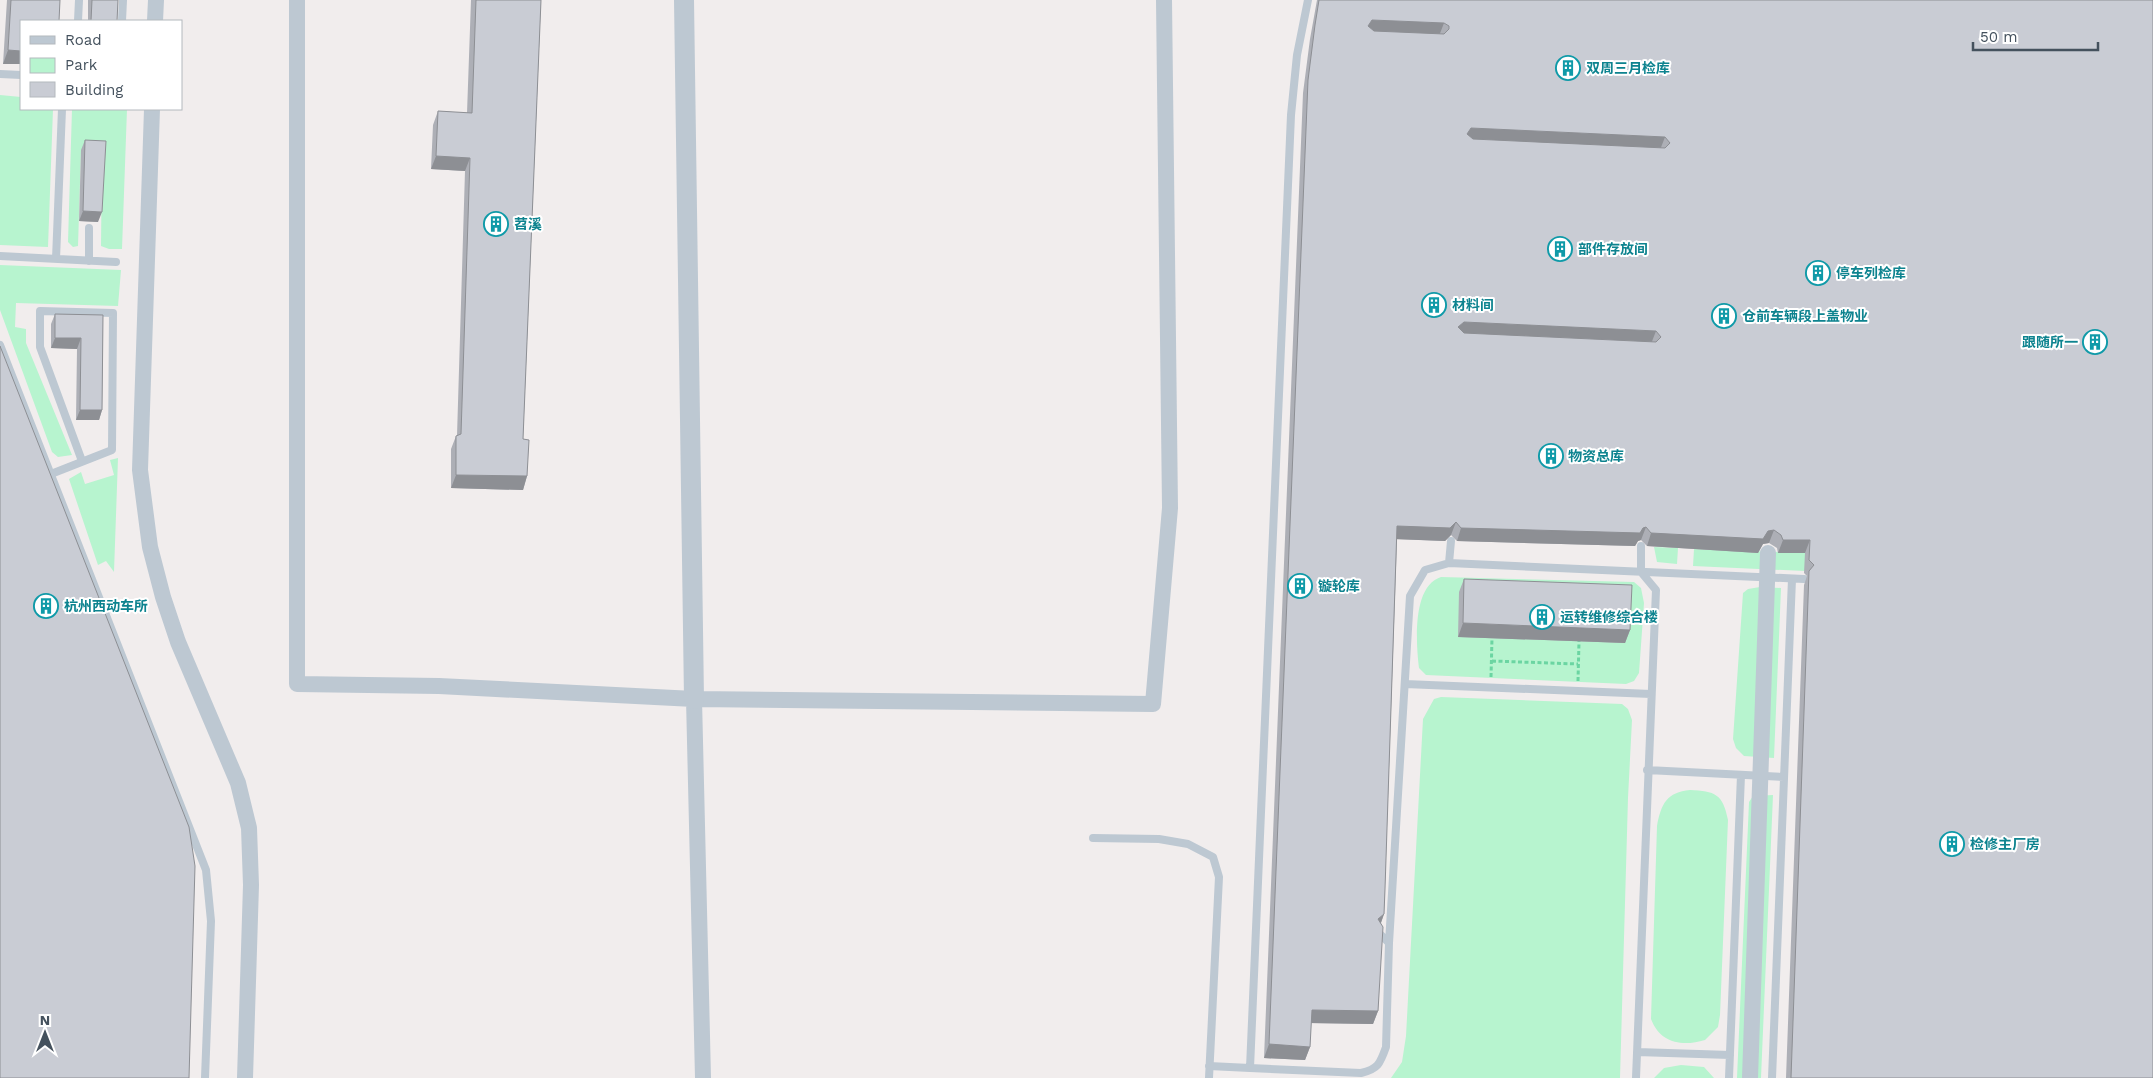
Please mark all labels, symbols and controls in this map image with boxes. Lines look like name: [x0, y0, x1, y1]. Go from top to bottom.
legend: [20, 20, 182, 110]
scale bar: [1973, 20, 2098, 52]
text: 50 m: [1980, 28, 2017, 46]
text: Road: [65, 31, 102, 49]
building icon: 双周三月检库: [1555, 55, 1581, 81]
text: Park: [65, 56, 98, 74]
place label: 双周三月检库: [1586, 60, 1670, 76]
text: Building: [65, 81, 123, 99]
building icon: 苕溪: [483, 211, 509, 237]
place label: 苕溪: [514, 216, 542, 232]
building icon: 部件存放间: [1547, 236, 1573, 262]
place label: 部件存放间: [1578, 241, 1648, 257]
building icon: 停车列检库: [1805, 260, 1831, 286]
place label: 停车列检库: [1836, 265, 1906, 281]
building icon: 材料间: [1421, 292, 1447, 318]
place label: 材料间: [1452, 297, 1494, 313]
building icon: 仓前车辆段上盖物业: [1711, 303, 1737, 329]
place label: 仓前车辆段上盖物业: [1742, 308, 1868, 324]
building icon: 跟随所一: [2082, 329, 2108, 355]
place label: 跟随所一: [2022, 334, 2078, 350]
building icon: 物资总库: [1538, 443, 1564, 469]
place label: 物资总库: [1568, 448, 1624, 464]
building icon: 镟轮库: [1287, 573, 1313, 599]
place label: 镟轮库: [1318, 578, 1360, 594]
building icon: 杭州西动车所: [33, 593, 59, 619]
place label: 杭州西动车所: [64, 598, 148, 614]
building icon: 运转维修综合楼: [1529, 604, 1555, 630]
place label: 运转维修综合楼: [1560, 609, 1658, 625]
building icon: 检修主厂房: [1939, 831, 1965, 857]
place label: 检修主厂房: [1970, 836, 2040, 852]
north arrow: [20, 1008, 70, 1058]
text: N: [40, 1012, 50, 1028]

